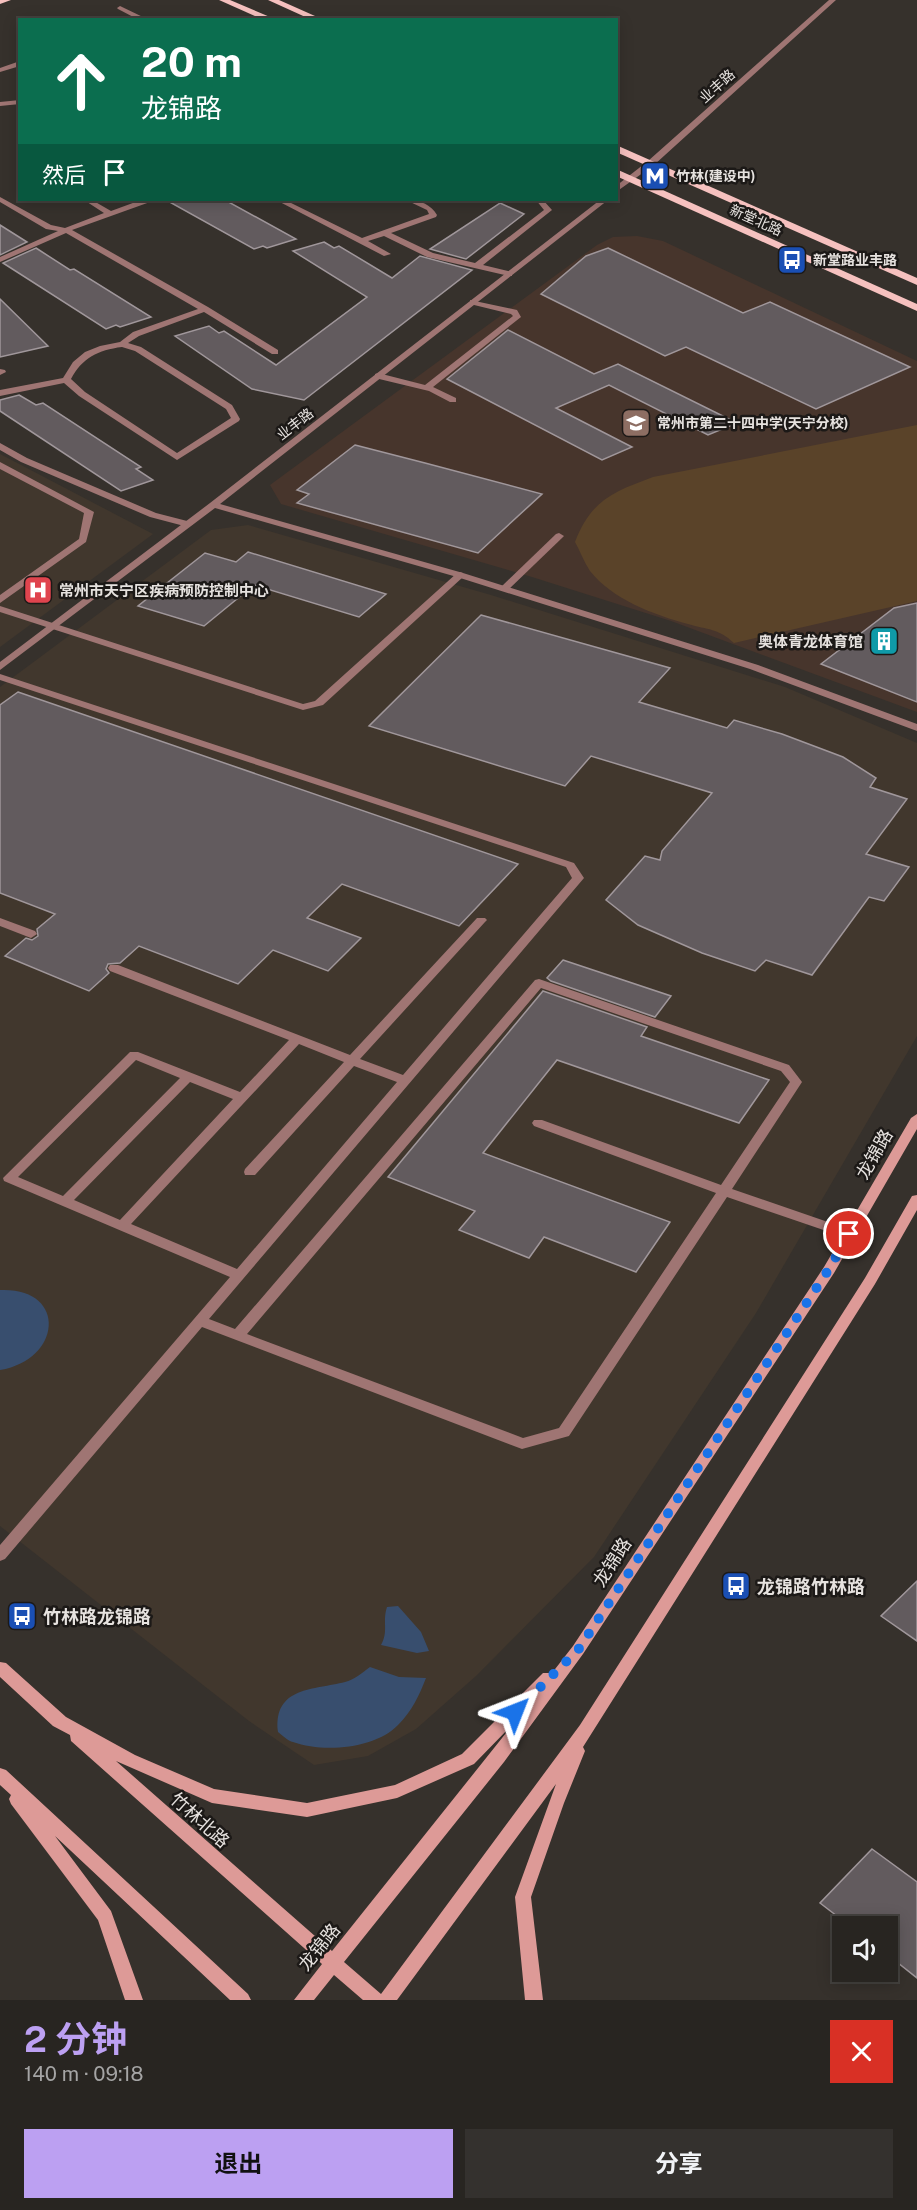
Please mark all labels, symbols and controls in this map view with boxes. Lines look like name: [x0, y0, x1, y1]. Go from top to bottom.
text: 20 m: [141, 37, 242, 86]
icon: ahead: [42, 42, 120, 120]
street label: 业丰路: [696, 66, 738, 106]
text: 龙锦路: [141, 92, 222, 124]
icon: arrive: [98, 156, 131, 189]
metro station icon: 竹林(建设中): [639, 160, 671, 192]
text: 然后: [42, 162, 86, 188]
place label: 竹林(建设中): [676, 168, 755, 184]
street label: 新堂北路: [727, 201, 785, 239]
bus stop icon: 新堂路业丰路: [776, 244, 808, 276]
place label: 新堂路业丰路: [813, 252, 897, 268]
street label: 业丰路: [274, 405, 316, 443]
school or university icon: 常州市第二十四中学(天宁分校): [620, 407, 652, 439]
place label: 常州市第二十四中学(天宁分校): [657, 415, 848, 431]
hospital icon: 常州市天宁区疾病预防控制中心: [22, 574, 54, 606]
place label: 常州市天宁区疾病预防控制中心: [59, 582, 269, 599]
building icon: 奥体青龙体育馆: [868, 625, 900, 657]
place label: 奥体青龙体育馆: [758, 633, 863, 650]
street label: 龙锦路: [851, 1125, 897, 1183]
pin: [823, 1208, 874, 1259]
icon: arrive: [832, 1217, 865, 1250]
street label: 龙锦路: [588, 1534, 636, 1590]
bus stop icon: 龙锦路竹林路: [720, 1570, 752, 1602]
place label: 龙锦路竹林路: [757, 1576, 865, 1597]
bus stop icon: 竹林路龙锦路: [6, 1600, 38, 1632]
place label: 竹林路龙锦路: [43, 1606, 151, 1627]
position arrow: [483, 1680, 547, 1744]
street label: 竹林北路: [166, 1788, 234, 1852]
map controls: [832, 1916, 898, 1982]
button: sound: [832, 1916, 898, 1982]
street label: 龙锦路: [294, 1919, 344, 1975]
text: 2 分钟: [24, 2018, 127, 2060]
button: close: [830, 2020, 893, 2083]
text: 140 m · 09:18: [24, 2062, 144, 2086]
button: 退出: [24, 2129, 453, 2198]
button: 分享: [465, 2129, 893, 2198]

